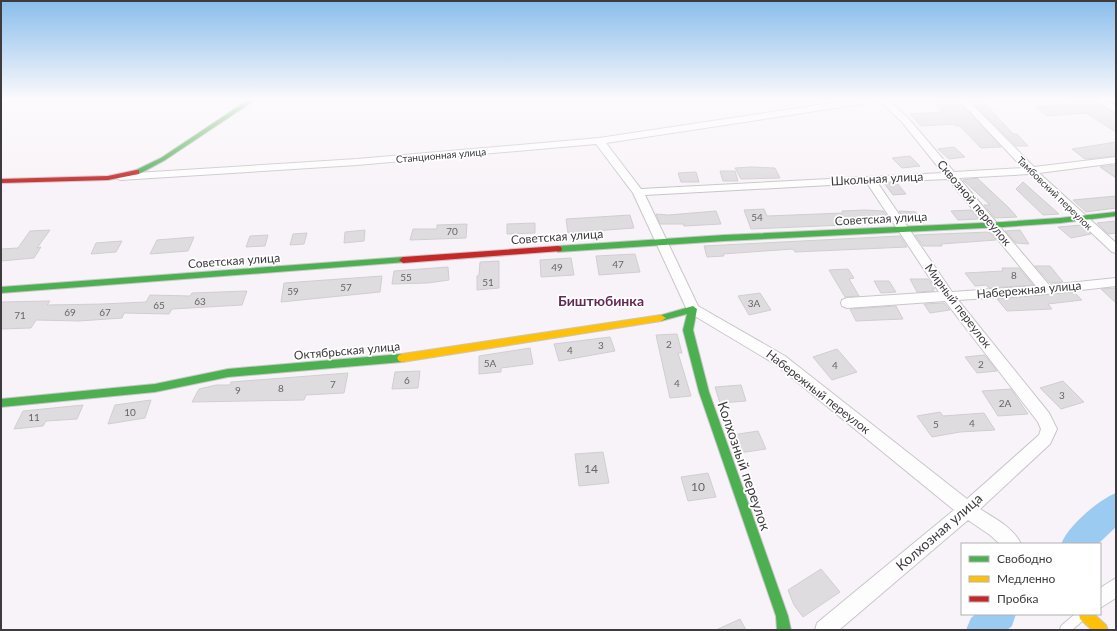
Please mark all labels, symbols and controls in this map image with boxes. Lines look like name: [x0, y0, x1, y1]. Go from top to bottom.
street label: Станционная улица: [395, 145, 487, 165]
street label: Тамбовский переулок: [1015, 154, 1096, 233]
street label: Сквозной переулок: [934, 157, 1015, 249]
street label: Школьная улица: [830, 169, 924, 188]
street label: Советская улица: [834, 209, 928, 228]
house number: 54: [751, 211, 763, 223]
house number: 70: [446, 225, 458, 237]
street label: Советская улица: [510, 226, 604, 247]
street label: Советская улица: [187, 250, 281, 271]
house number: 47: [612, 258, 624, 270]
house number: 49: [551, 261, 563, 273]
street label: Мирный переулок: [922, 261, 995, 351]
house number: 8: [1011, 269, 1017, 281]
house number: 55: [400, 271, 412, 283]
house number: 51: [482, 276, 494, 288]
street label: Набережная улица: [976, 277, 1082, 302]
house number: 57: [340, 281, 352, 293]
house number: 59: [287, 285, 299, 297]
district label: Биштюбинка: [558, 292, 644, 309]
house number: 63: [194, 295, 206, 307]
house number: 3А: [748, 297, 761, 309]
house number: 65: [153, 299, 165, 311]
house number: 69: [64, 306, 76, 318]
house number: 67: [99, 306, 111, 318]
house number: 71: [14, 309, 26, 321]
street label: Октябрьская улица: [293, 338, 401, 363]
house number: 2: [666, 338, 672, 350]
house number: 3: [598, 339, 604, 351]
house number: 4: [567, 344, 573, 356]
street label: Набережный переулок: [763, 346, 874, 437]
house number: 5А: [484, 357, 497, 369]
house number: 2: [978, 358, 984, 370]
house number: 4: [832, 359, 838, 371]
house number: 6: [404, 374, 410, 386]
house number: 4: [674, 377, 680, 389]
house number: 7: [330, 378, 336, 390]
house number: 8: [278, 382, 284, 394]
house number: 9: [235, 384, 241, 396]
house number: 3: [1059, 389, 1065, 401]
house number: 2А: [999, 397, 1012, 409]
street label: Колхозный переулок: [714, 399, 775, 533]
house number: 10: [124, 406, 136, 418]
house number: 11: [28, 411, 40, 423]
house number: 4: [969, 417, 975, 429]
house number: 5: [933, 418, 939, 430]
house number: 14: [584, 461, 598, 476]
house number: 10: [691, 479, 705, 494]
street label: Колхозная улица: [892, 489, 985, 574]
legend: [961, 543, 1101, 615]
text: Свободно: [997, 551, 1053, 566]
text: Медленно: [997, 571, 1056, 586]
text: Пробка: [997, 591, 1038, 606]

